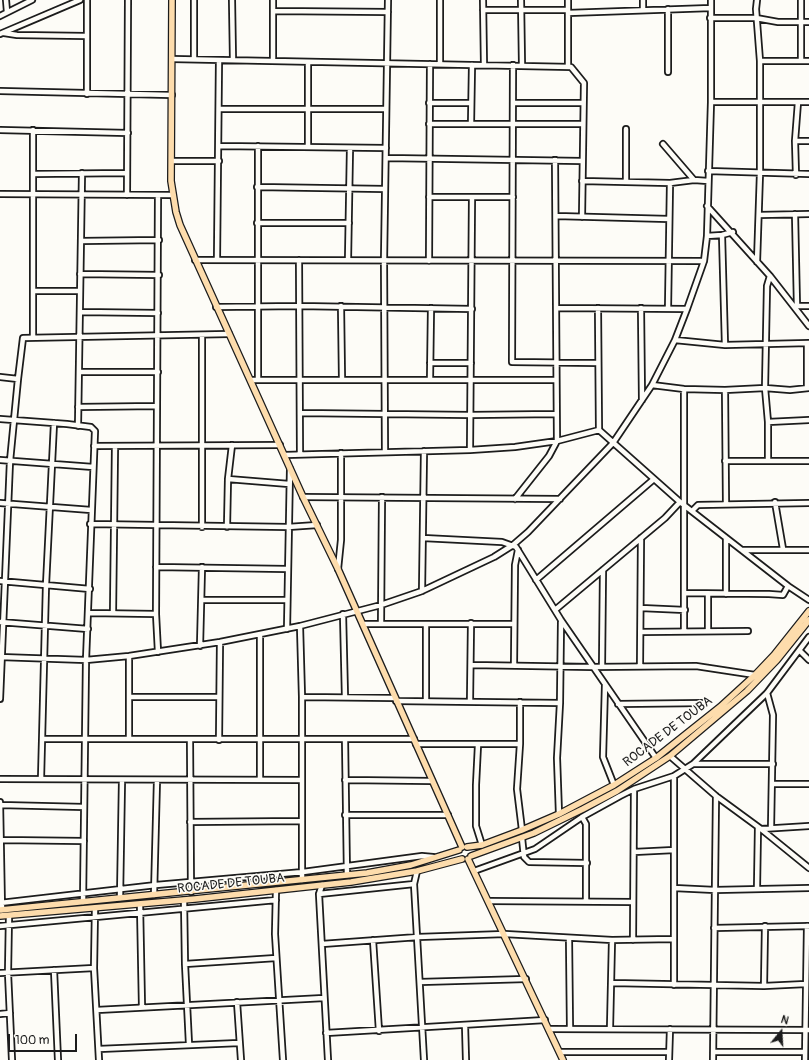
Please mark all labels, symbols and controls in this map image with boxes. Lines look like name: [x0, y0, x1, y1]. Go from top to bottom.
street label: ROCADE DE TOUBA: [620, 693, 716, 771]
street label: ROCADE DE TOUBA: [177, 871, 285, 897]
north arrow: [761, 1012, 801, 1052]
text: N: [779, 1013, 790, 1027]
scale bar: [10, 1026, 79, 1052]
text: 100 m: [15, 1033, 49, 1048]

